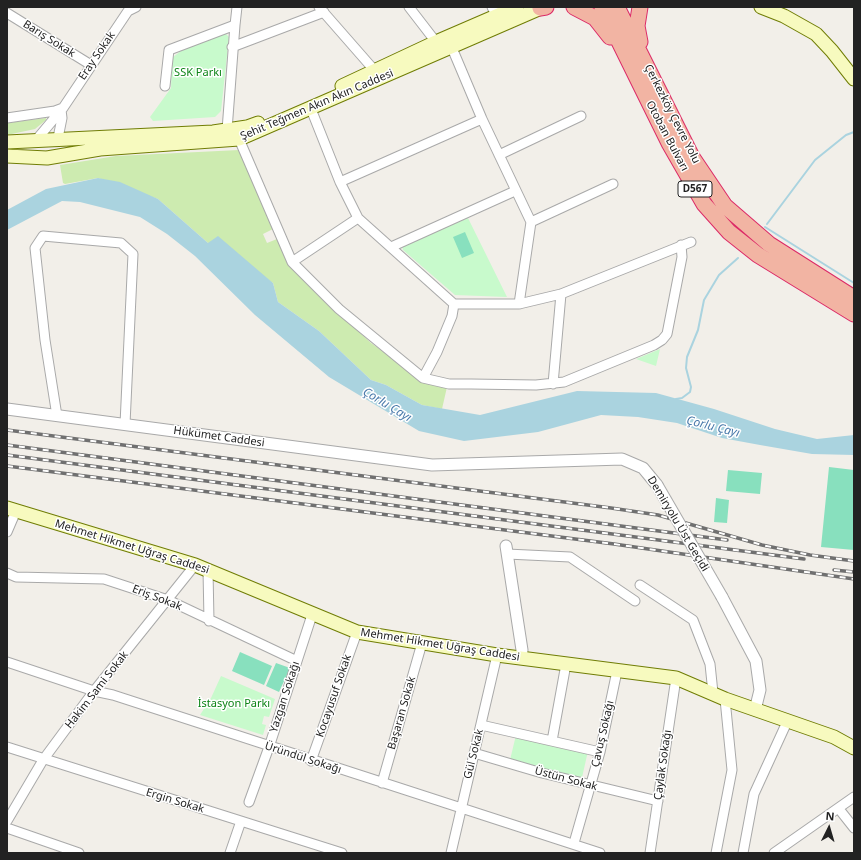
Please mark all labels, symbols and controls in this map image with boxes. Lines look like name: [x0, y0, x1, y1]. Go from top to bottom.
street label: Barış Sokak: [20, 18, 78, 60]
street label: Eray Sokak: [76, 29, 118, 83]
street label: Çerkezköy Çevre Yolu: [641, 62, 703, 166]
park label: SSK Parkı: [174, 66, 222, 80]
street label: Şehit Teğmen Akın Akın Caddesi: [239, 67, 395, 143]
street label: Otoban Bulvarı: [643, 99, 691, 173]
road number: D567: [678, 181, 712, 197]
water label: Çorlu Çayı: [360, 385, 414, 425]
water label: Çorlu Çayı: [685, 413, 741, 441]
street label: Hükümet Caddesi: [173, 424, 265, 450]
street label: Demiryolu Üst Geçidi: [644, 474, 712, 574]
street label: Mehmet Hikmet Uğraş Caddesi: [53, 517, 211, 577]
street label: Eriş Sokak: [130, 582, 184, 614]
street label: Mehmet Hikmet Uğraş Caddesi: [360, 626, 520, 664]
street label: Hakim Sami Sokak: [63, 649, 131, 731]
street label: Kocayusuf Sokak: [314, 653, 354, 739]
street label: Yazgan Sokağı: [267, 660, 303, 734]
street label: Başaran Sokak: [385, 675, 419, 751]
park label: İstasyon Parkı: [198, 697, 270, 711]
street label: Çavuş Sokağı: [589, 699, 617, 769]
street label: Gül Sokak: [461, 728, 487, 780]
street label: Çaylak Sokağı: [652, 729, 674, 801]
street label: Üründül Sokağı: [263, 739, 343, 777]
street label: Üstün Sokak: [533, 764, 599, 794]
street label: Ergin Sokak: [144, 786, 206, 816]
north arrow: [809, 808, 849, 848]
text: N: [825, 808, 835, 823]

